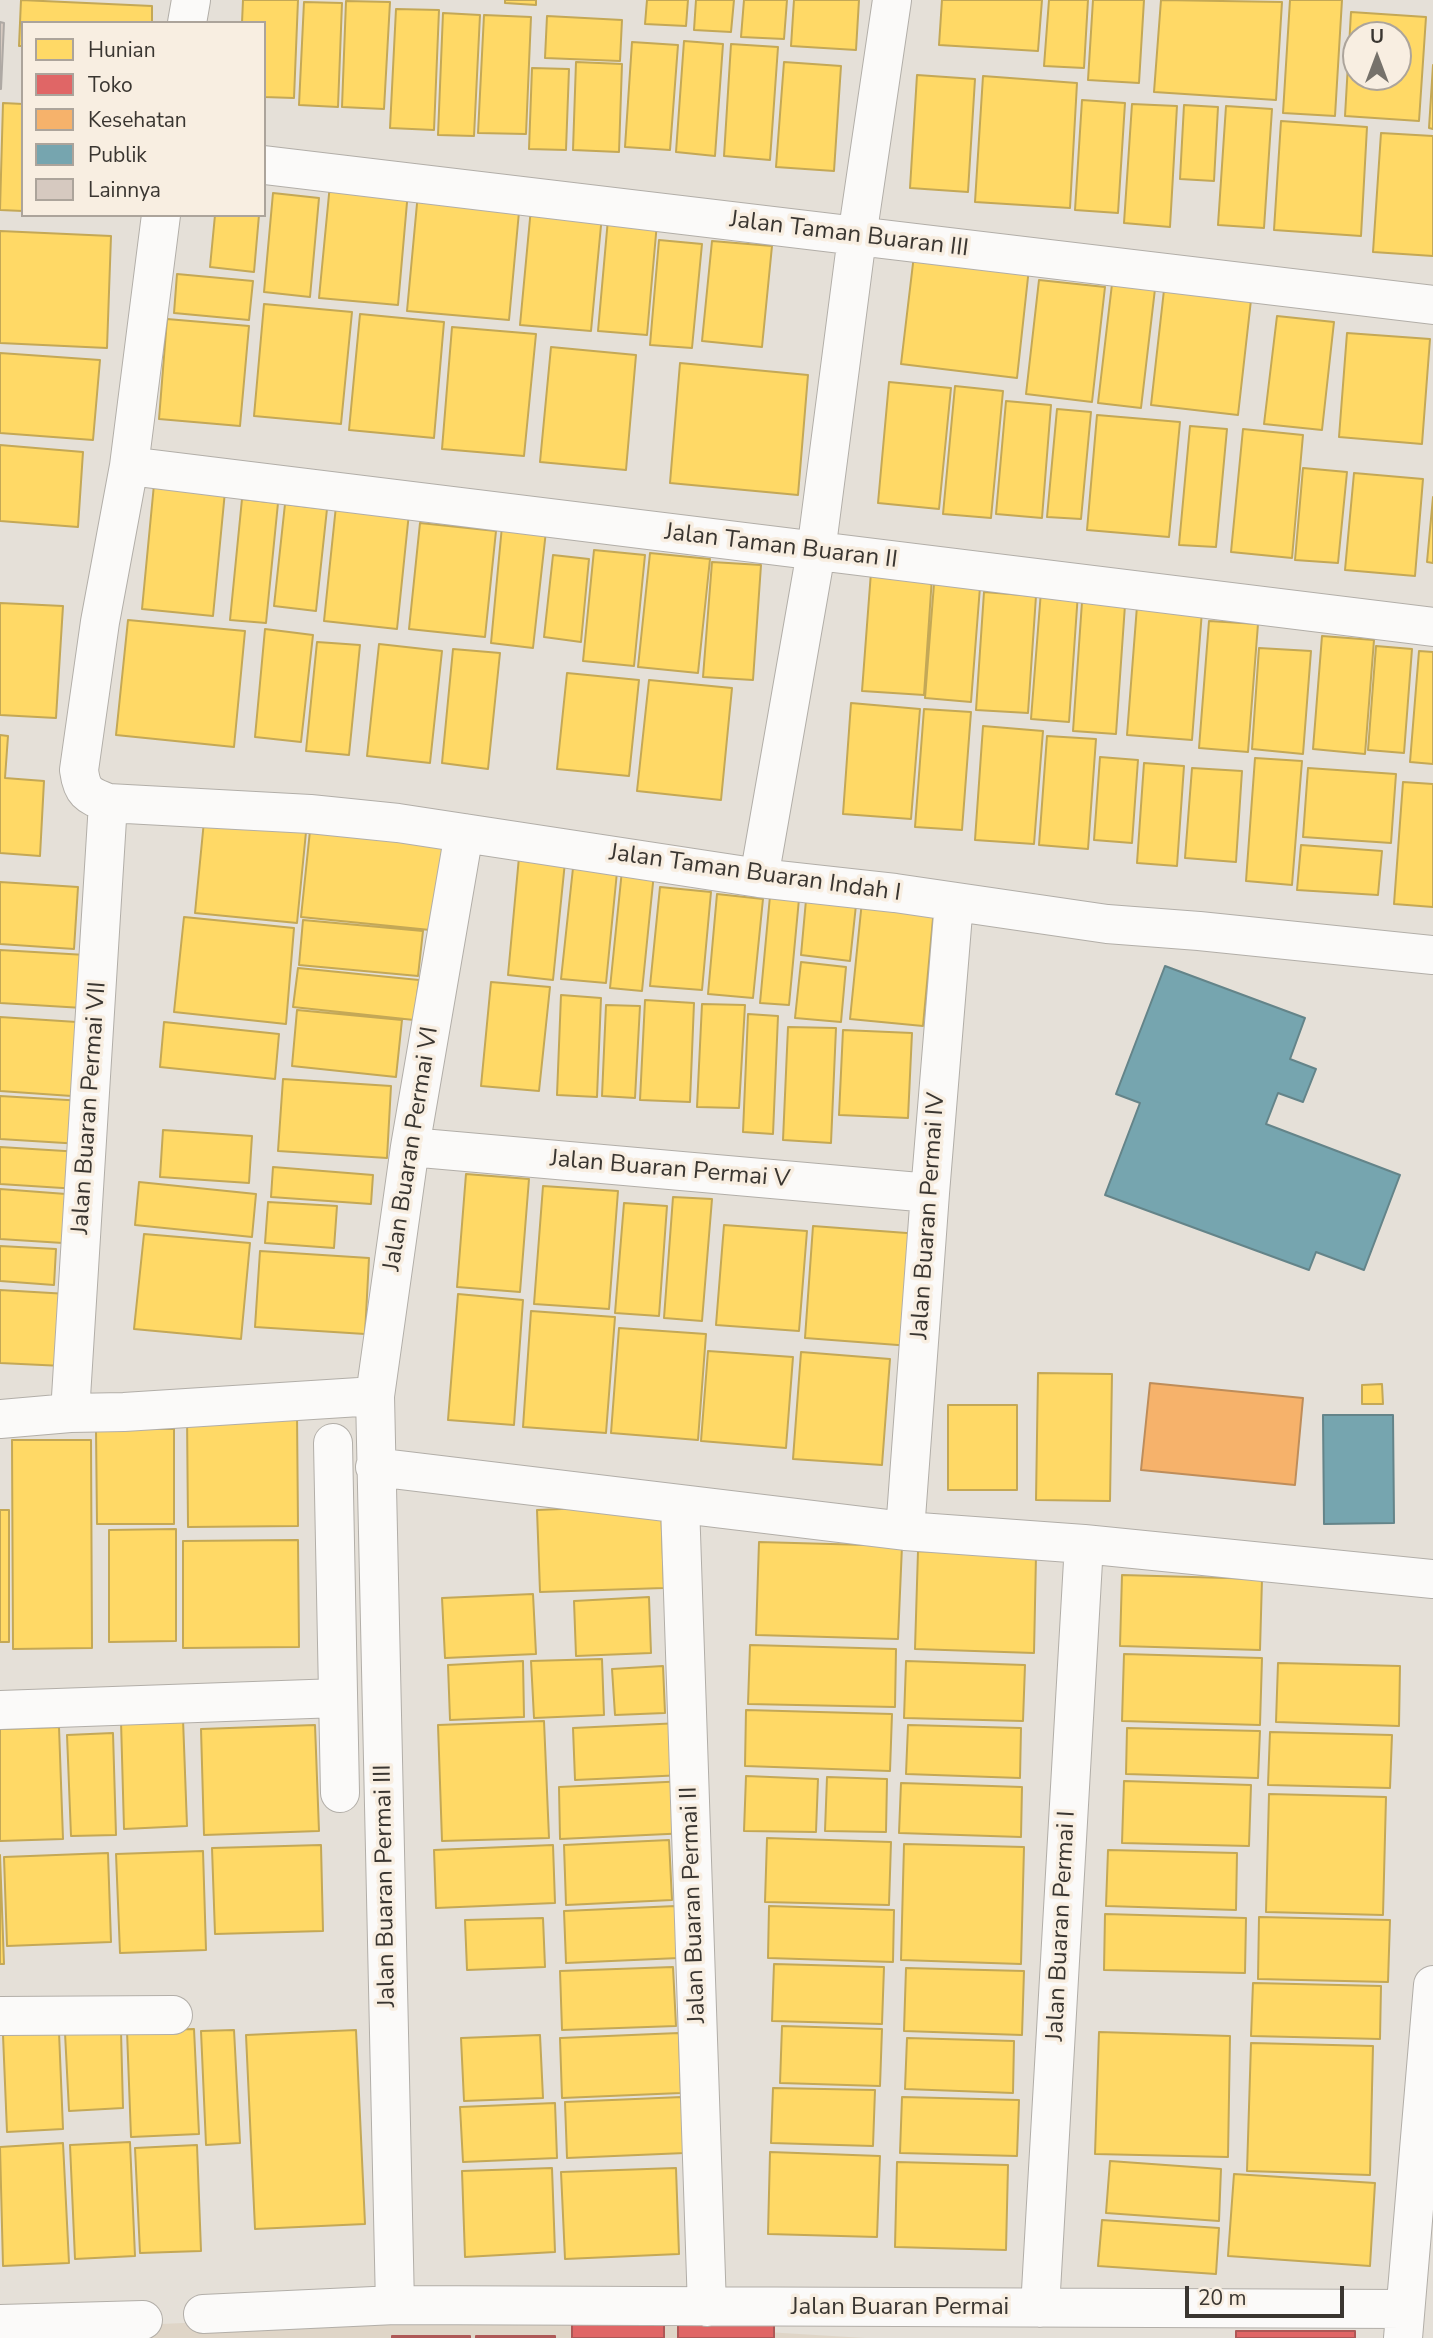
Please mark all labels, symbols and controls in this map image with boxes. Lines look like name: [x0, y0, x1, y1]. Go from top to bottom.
legend: [21, 21, 266, 217]
north arrow: [1342, 21, 1412, 91]
text: U: [1370, 24, 1384, 50]
text: Hunian: [88, 36, 156, 64]
text: Toko: [88, 71, 133, 99]
text: Kesehatan: [88, 106, 187, 134]
text: Publik: [88, 141, 147, 169]
text: Lainnya: [88, 176, 161, 204]
street label: Jalan Taman Buaran III: [728, 206, 970, 264]
street label: Jalan Taman Buaran II: [663, 518, 899, 576]
street label: Jalan Taman Buaran Indah I: [607, 839, 903, 909]
street label: Jalan Buaran Permai VII: [67, 981, 113, 1235]
street label: Jalan Buaran Permai VI: [378, 1025, 446, 1273]
street label: Jalan Buaran Permai IV: [906, 1092, 952, 1340]
street label: Jalan Buaran Permai V: [549, 1145, 791, 1195]
street label: Jalan Buaran Permai III: [369, 1764, 403, 2008]
street label: Jalan Buaran Permai II: [675, 1786, 713, 2024]
street label: Jalan Buaran Permai I: [1042, 1810, 1082, 2042]
scale bar: [1188, 2272, 1347, 2316]
text: 20 m: [1198, 2284, 1247, 2312]
street label: Jalan Buaran Permai: [791, 2294, 1009, 2322]

